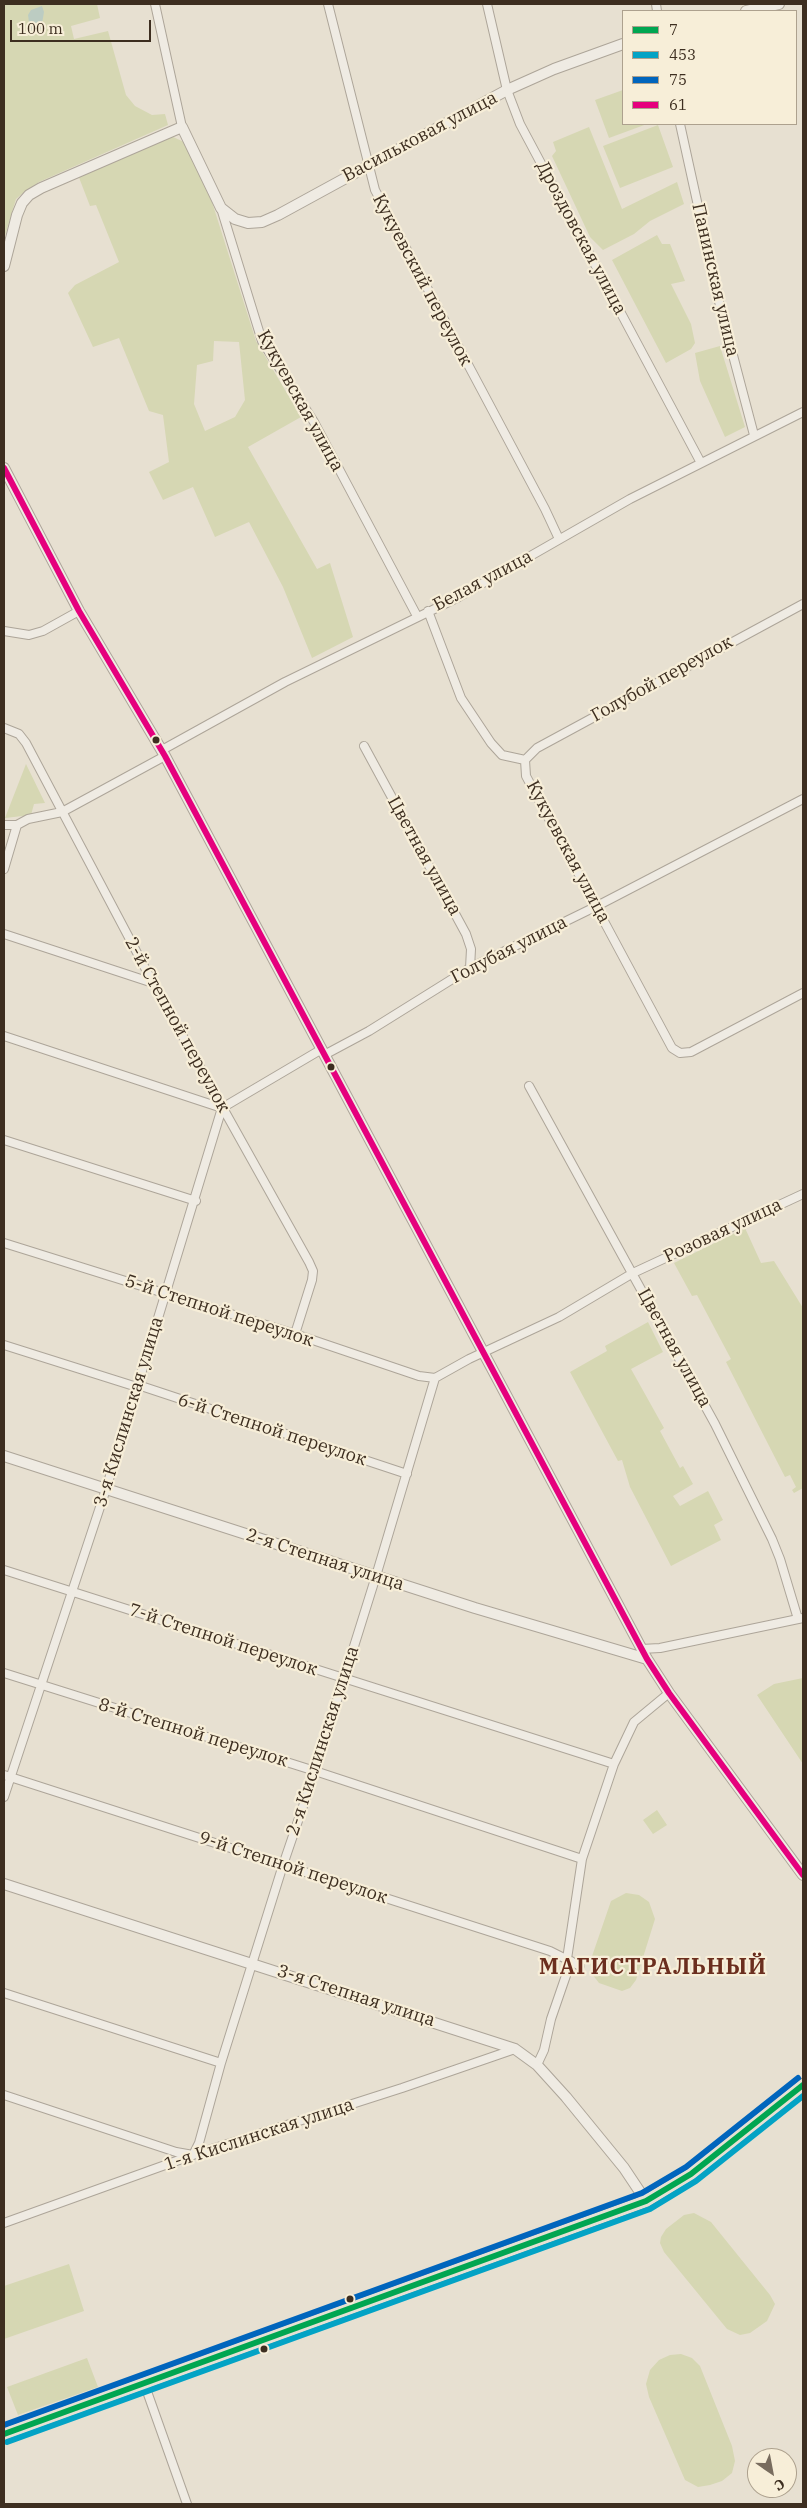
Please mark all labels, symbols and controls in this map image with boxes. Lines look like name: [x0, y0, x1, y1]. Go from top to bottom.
scale bar: [12, 10, 154, 42]
legend: [622, 10, 797, 125]
text: 100 m: [18, 19, 63, 38]
text: 7: [669, 20, 678, 39]
text: 453: [669, 45, 696, 64]
text: 75: [669, 70, 687, 89]
street label: Васильковая улица: [339, 87, 501, 187]
text: 61: [669, 95, 687, 114]
street label: Дроздовская улица: [531, 157, 631, 319]
street label: Кукуевский переулок: [368, 190, 476, 370]
street label: Панинская улица: [687, 201, 743, 359]
street label: Кукуевская улица: [252, 326, 348, 476]
street label: Белая улица: [430, 546, 536, 616]
street label: Голубой переулок: [587, 631, 737, 727]
unlabelled marker: [151, 735, 161, 745]
street label: Кукуевская улица: [521, 777, 615, 927]
street label: Цветная улица: [382, 793, 466, 919]
street label: Голубая улица: [447, 911, 571, 989]
street label: 2-й Степной переулок: [120, 934, 234, 1116]
unlabelled marker: [326, 1062, 336, 1072]
street label: Розовая улица: [660, 1194, 786, 1268]
street label: 5-й Степной переулок: [122, 1270, 316, 1352]
street label: Цветная улица: [632, 1285, 716, 1411]
street label: 3-я Кислинская улица: [90, 1314, 168, 1510]
street label: 6-й Степной переулок: [175, 1389, 369, 1471]
street label: 2-я Степная улица: [243, 1524, 407, 1596]
street label: 7-й Степной переулок: [126, 1599, 320, 1681]
street label: 2-я Кислинская улица: [282, 1643, 364, 1839]
street label: 8-й Степной переулок: [96, 1694, 290, 1772]
street label: 9-й Степной переулок: [196, 1827, 390, 1909]
district label: МАГИСТРАЛЬНЫЙ: [537, 1955, 769, 1981]
street label: 3-я Степная улица: [274, 1960, 438, 2032]
street label: 1-я Кислинская улица: [161, 2094, 357, 2176]
unlabelled marker: [345, 2294, 355, 2304]
unlabelled marker: [259, 2344, 269, 2354]
north arrow: [747, 2448, 797, 2498]
text: С: [771, 2475, 788, 2495]

